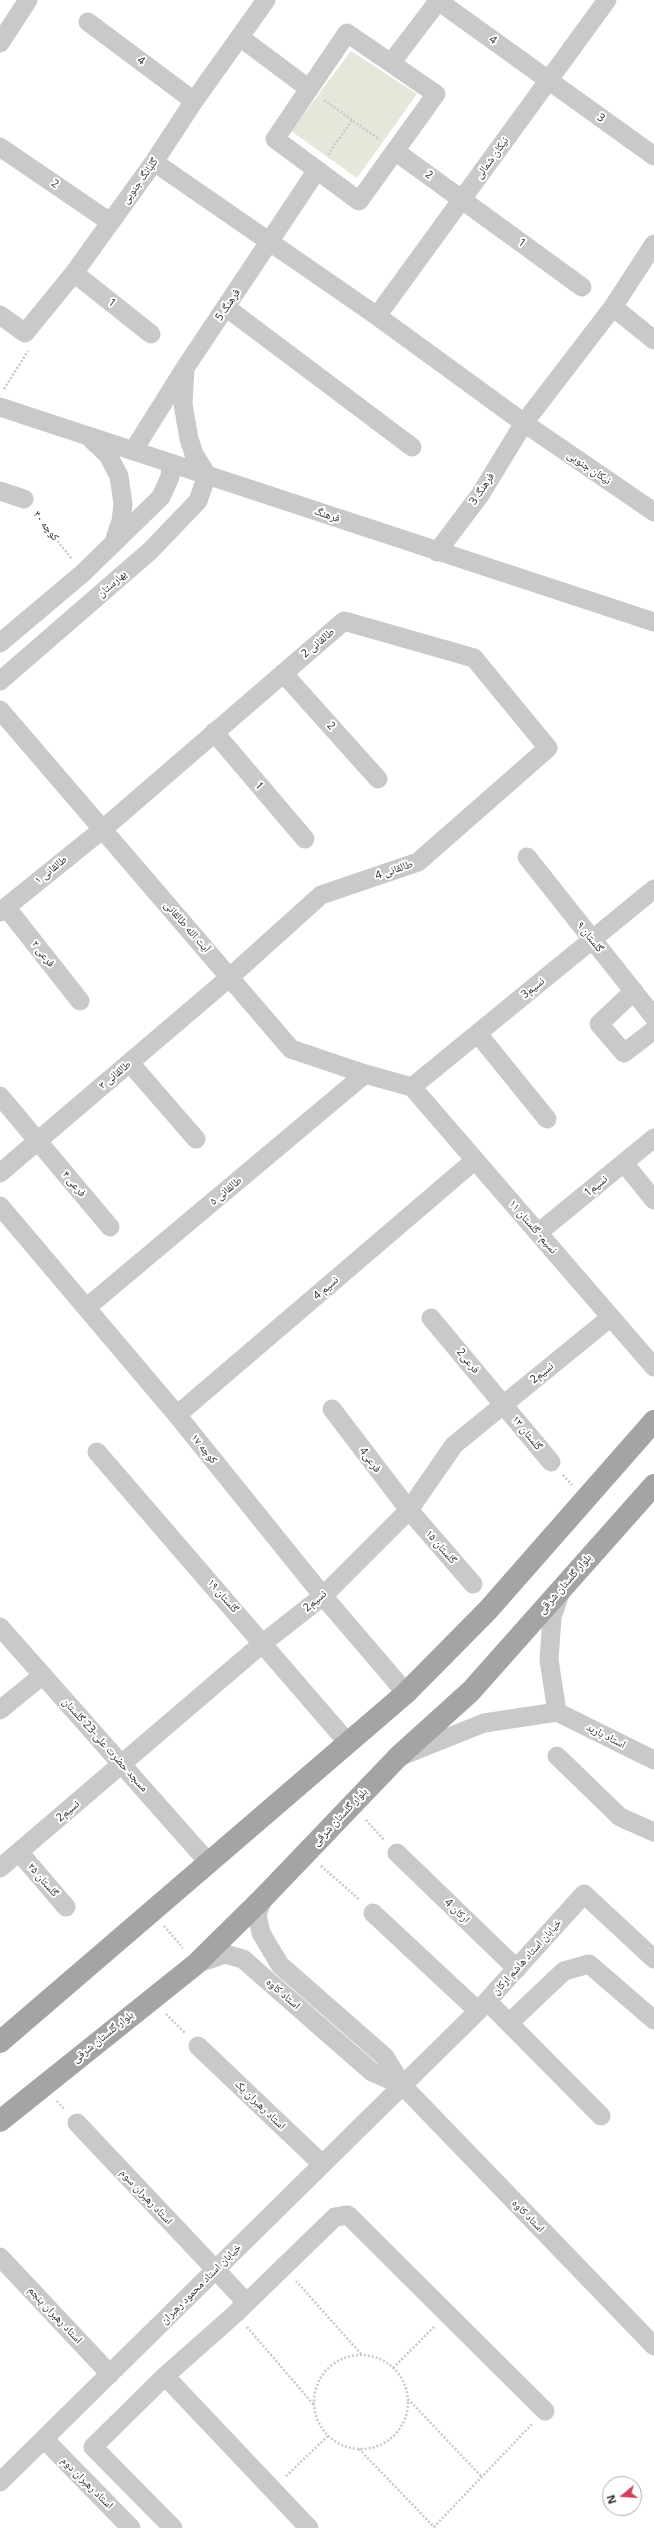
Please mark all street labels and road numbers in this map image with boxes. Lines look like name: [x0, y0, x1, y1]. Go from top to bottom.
street label: 4: [487, 33, 499, 47]
street label: 4: [135, 54, 147, 68]
street label: 3: [595, 111, 607, 125]
street label: نیکان شمالی: [472, 134, 512, 182]
street label: گلبانگ جنوبی: [119, 155, 161, 207]
street label: 2: [423, 168, 435, 182]
street label: 2: [49, 177, 61, 191]
street label: 1: [516, 236, 528, 250]
street label: فرهنگ 5: [213, 287, 243, 323]
street label: 1: [105, 296, 119, 310]
street label: نیکان جنوبی: [565, 449, 613, 487]
street label: فرهنگ 3: [467, 471, 497, 507]
street label: فرهنگ: [312, 504, 342, 526]
street label: کوچه ۴۰: [30, 508, 62, 544]
street label: بهارستان: [95, 568, 129, 600]
street label: طالقانی 2: [299, 625, 337, 661]
street label: 2: [324, 719, 338, 733]
street label: 1: [252, 779, 266, 793]
street label: طالقانی ۱: [32, 853, 70, 887]
street label: طالقانی 4: [373, 857, 415, 883]
street label: آیت الله طالقانی: [161, 899, 213, 955]
street label: گلستان ۹: [574, 919, 606, 955]
street label: فرعی ۲: [29, 938, 57, 970]
street label: نسیم3: [519, 975, 547, 1001]
street label: طالقانی ۳: [96, 1058, 134, 1092]
street label: فرعی ۴: [59, 1168, 89, 1200]
street label: نسیم1: [582, 1173, 610, 1199]
street label: طالقانی ۵: [207, 1174, 245, 1208]
street label: نسیم- گلستان ۱۱: [506, 1197, 560, 1257]
street label: نسیم 4: [311, 1273, 341, 1303]
street label: فرعی2: [454, 1346, 482, 1376]
street label: نسیم2: [528, 1360, 556, 1386]
street label: گلستان ۱۳: [509, 1413, 545, 1453]
street label: کوچه ۱۷: [188, 1431, 220, 1467]
street label: فرعی4: [356, 1445, 384, 1475]
street label: گلستان ۱۵: [423, 1527, 459, 1567]
street label: بلوار گلستان شرقی: [535, 1551, 595, 1617]
street label: گلستان ۱۹: [205, 1576, 241, 1616]
street label: نسیم2: [301, 1587, 329, 1615]
street label: مسجد حضرت علی-23 گلستان: [59, 1695, 151, 1795]
street label: استاد باربد: [584, 1721, 628, 1751]
street label: بلوار گلستان شرقی: [310, 1785, 370, 1849]
street label: نسیم2: [54, 1797, 82, 1825]
street label: گلستان ۲۵: [25, 1860, 61, 1900]
street label: ارکان 4: [442, 1896, 472, 1926]
street label: خیابان استاد هاشم ارکان: [489, 1916, 565, 1998]
street label: استاد کاوه: [263, 1976, 303, 2012]
street label: بلوار گلستان شرقی: [70, 2008, 136, 2066]
street label: استاد رهبران یک: [232, 2077, 288, 2133]
street label: استاد رهبران سوم: [117, 2166, 175, 2228]
street label: استاد کاوه: [509, 2197, 547, 2235]
street label: خیابان استاد محمود رهبران: [158, 2241, 244, 2327]
street label: استاد رهبران پنجم: [25, 2284, 85, 2346]
street label: استاد رهبران دوم: [58, 2454, 116, 2512]

